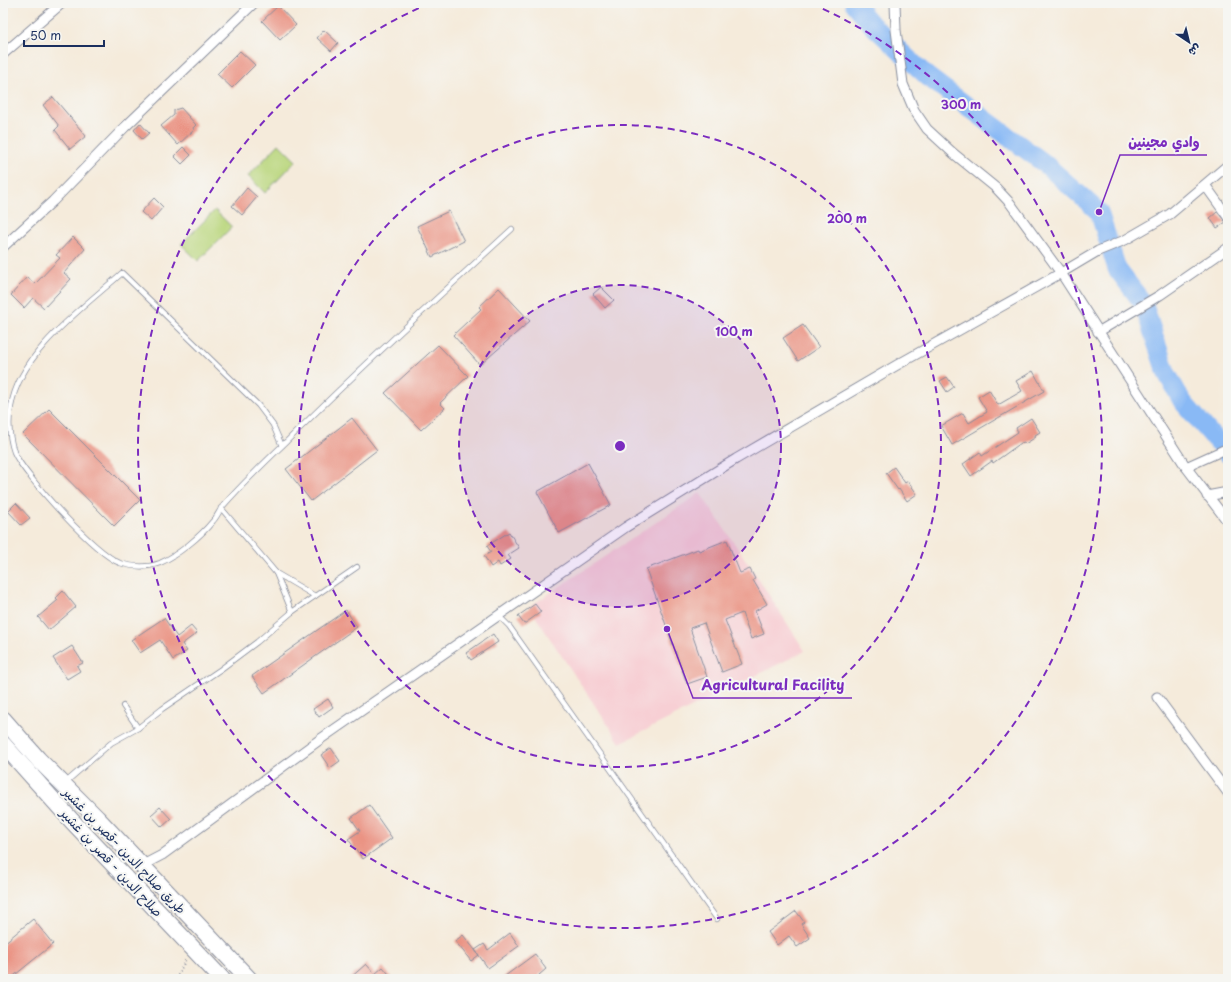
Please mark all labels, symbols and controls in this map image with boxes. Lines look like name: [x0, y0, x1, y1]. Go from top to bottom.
scale bar: [24, 22, 104, 48]
north arrow: [1169, 22, 1209, 62]
text: 50 m: [30, 26, 61, 44]
text: ش: [1185, 40, 1205, 61]
text: 300 m: [941, 95, 981, 113]
callout: وادي مجينين: [1120, 129, 1207, 155]
text: وادي مجينين: [1128, 131, 1200, 153]
text: 200 m: [827, 209, 867, 227]
text: 100 m: [715, 322, 753, 340]
centre of rings: [613, 439, 627, 453]
callout: Agricultural Facility: [693, 672, 852, 698]
text: Agricultural Facility: [702, 674, 844, 695]
street label: طريق صلاح الدين -قصر بن غشير: [58, 782, 191, 918]
street label: صلاح الدين - قصر بن غشير: [55, 803, 168, 921]

